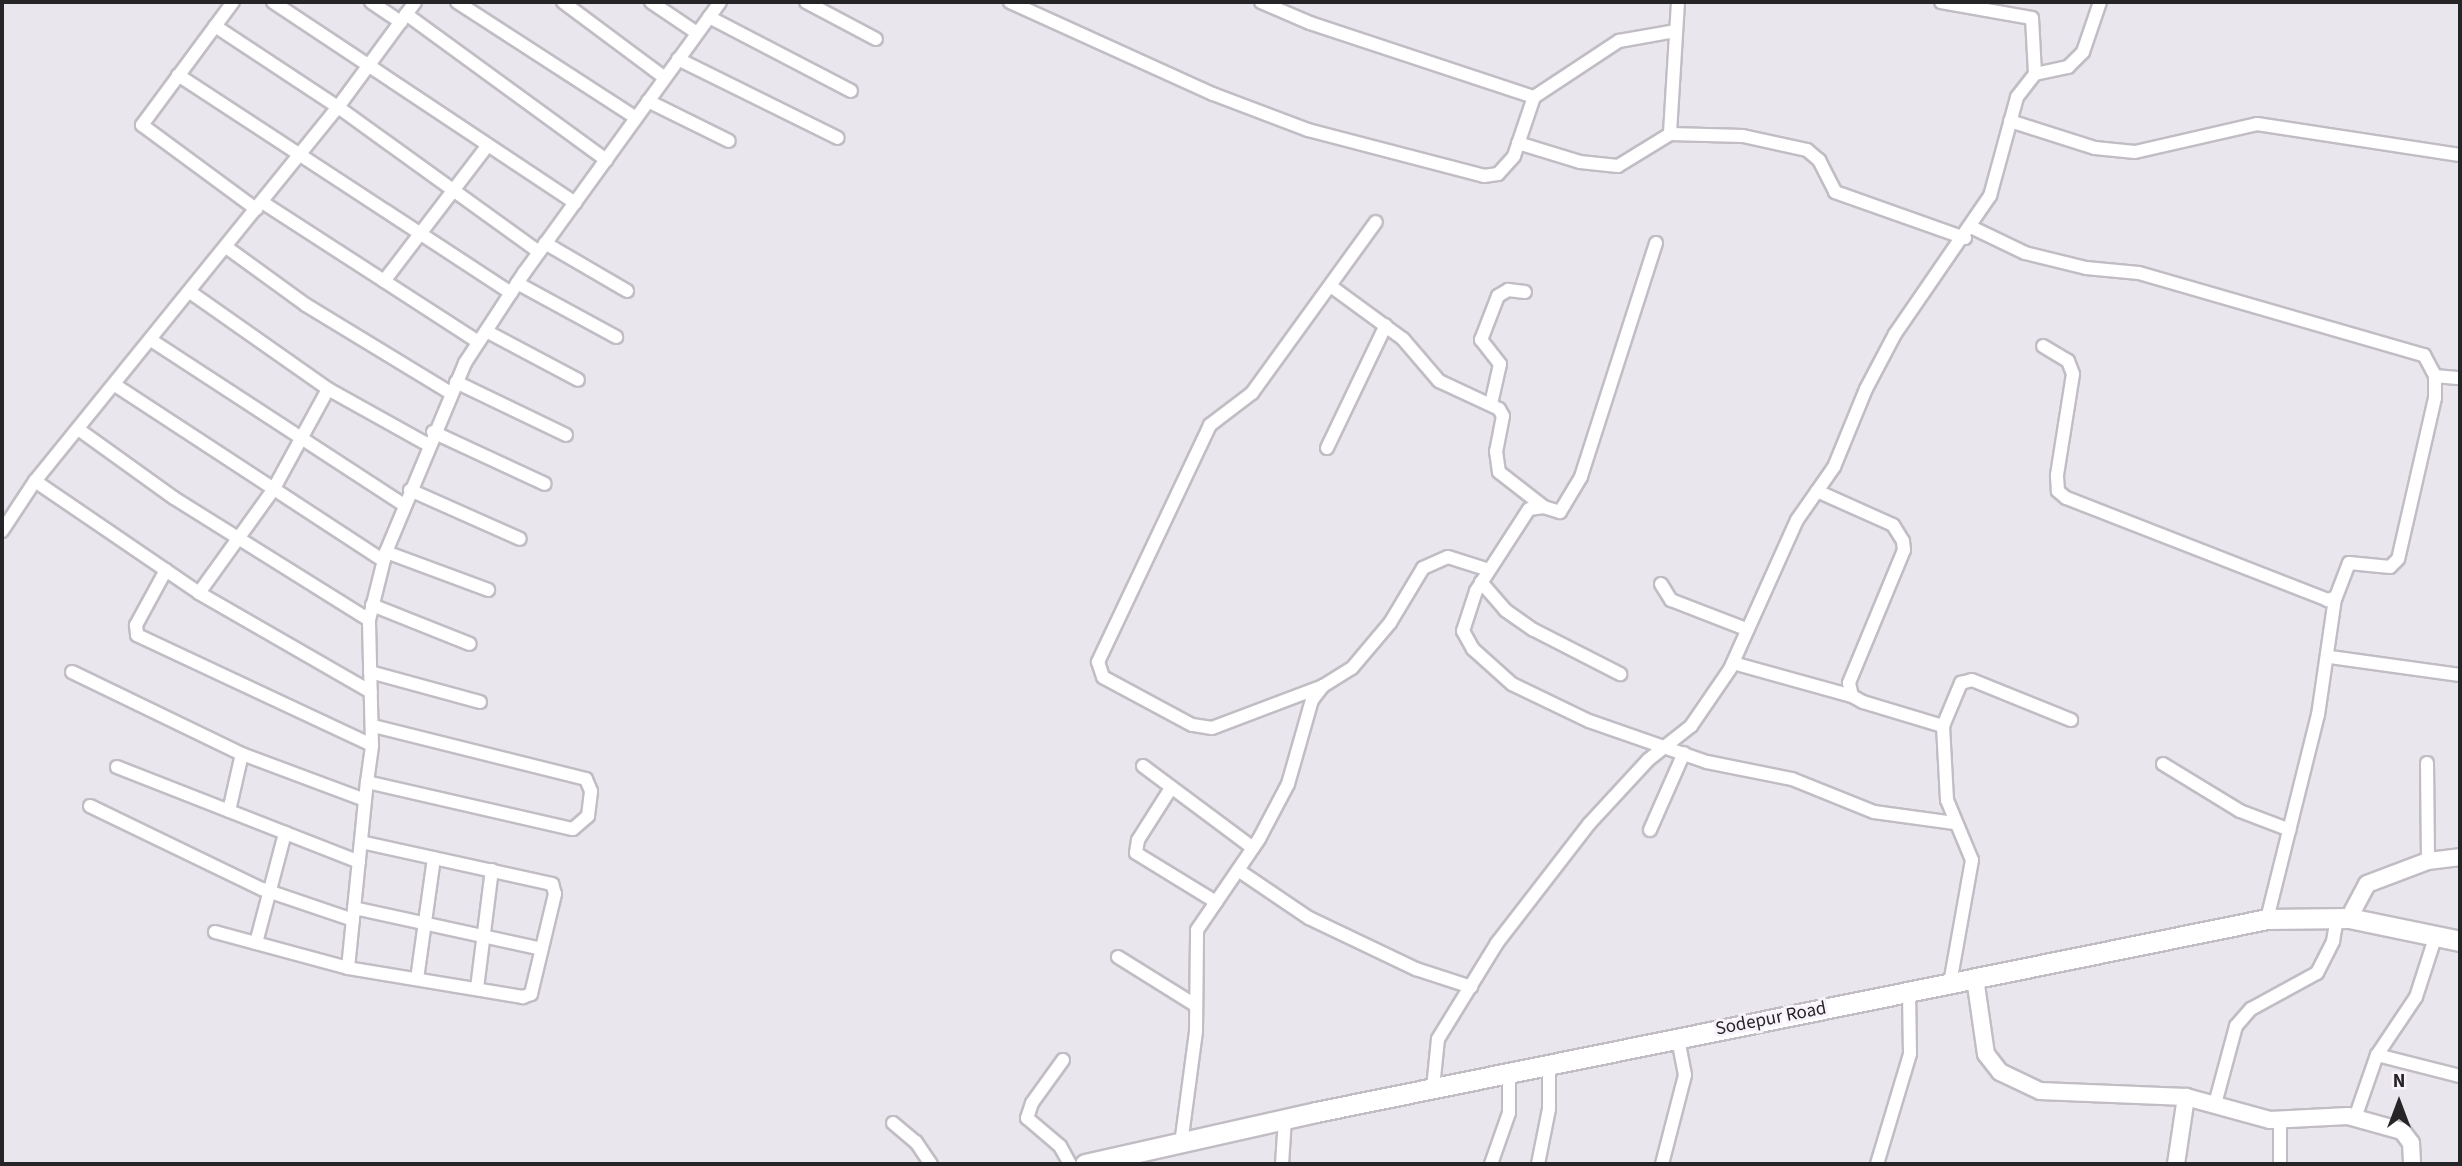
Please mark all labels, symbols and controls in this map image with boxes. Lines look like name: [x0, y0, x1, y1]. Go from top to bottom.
street label: Sodepur Road: [1714, 997, 1828, 1041]
north arrow: [2364, 1068, 2434, 1138]
text: N: [2393, 1068, 2405, 1095]

